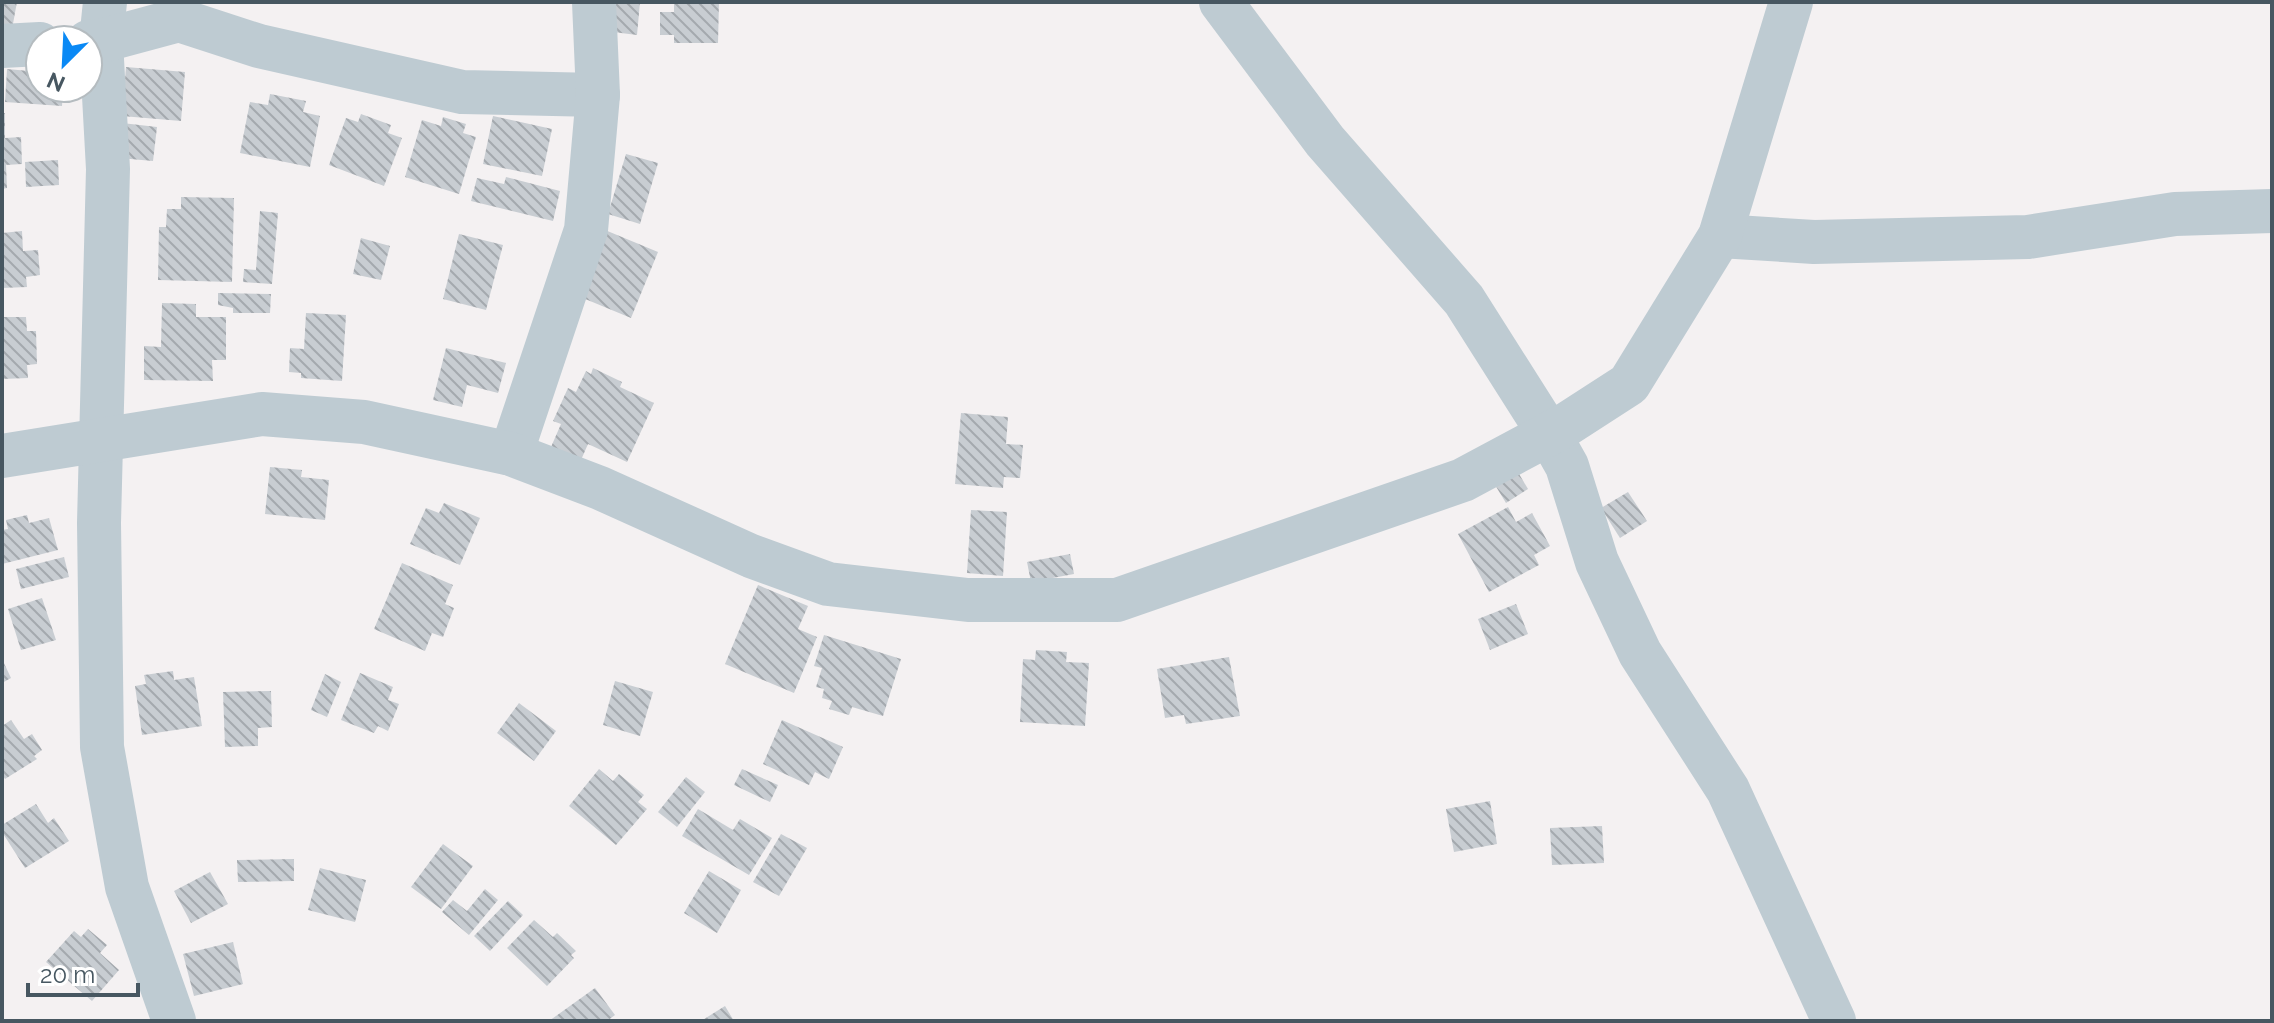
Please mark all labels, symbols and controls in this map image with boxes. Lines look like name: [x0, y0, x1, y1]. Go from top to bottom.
north arrow: [24, 24, 104, 104]
text: N: [43, 67, 69, 98]
scale bar: [28, 947, 138, 997]
text: 20 m: [40, 960, 95, 989]

